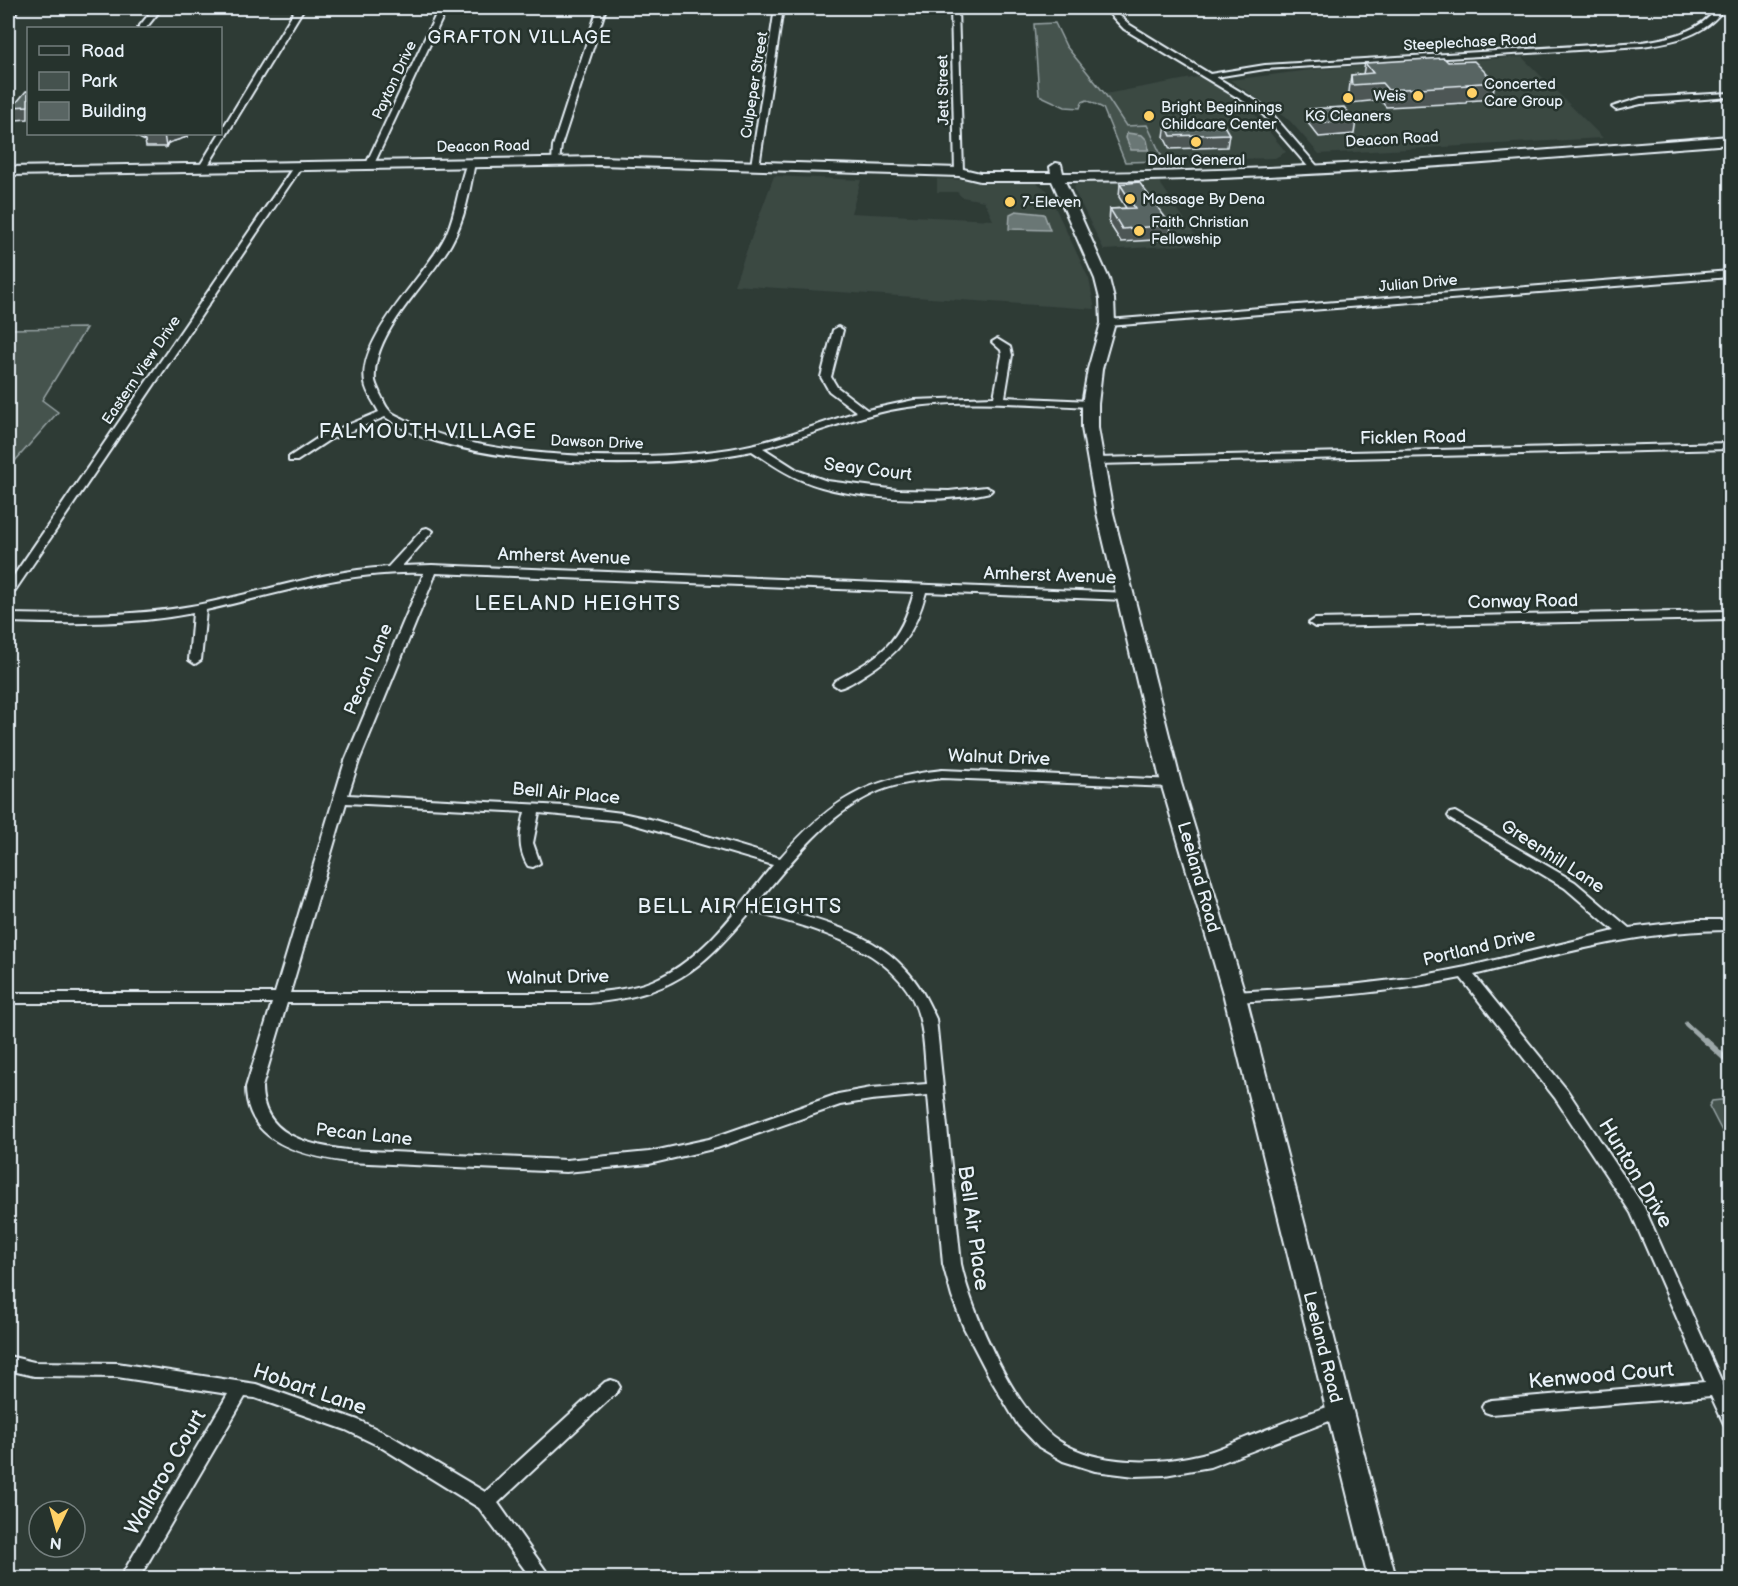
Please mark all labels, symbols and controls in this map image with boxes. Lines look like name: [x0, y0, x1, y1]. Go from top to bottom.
legend: [27, 27, 222, 135]
district label: GRAFTON VILLAGE: [427, 27, 613, 48]
street label: Culpeper Street: [737, 30, 772, 140]
street label: Steeplechase Road: [1403, 30, 1537, 55]
street label: Payton Drive: [368, 38, 421, 123]
text: Road: [81, 41, 125, 62]
street label: Jett Street: [933, 54, 954, 125]
text: Park: [81, 71, 117, 92]
place label: Concerted Care Group: [1484, 75, 1563, 111]
marker: Concerted Care Group: [1465, 86, 1479, 100]
place label: Weis: [1373, 87, 1407, 106]
marker: Weis: [1411, 89, 1425, 103]
marker: KG Cleaners: [1341, 91, 1355, 105]
place label: Bright Beginnings Childcare Center: [1161, 98, 1283, 134]
text: Building: [81, 101, 147, 122]
place label: KG Cleaners: [1305, 107, 1392, 126]
marker: Bright Beginnings Childcare Center: [1142, 109, 1156, 123]
street label: Deacon Road: [1345, 128, 1439, 151]
marker: Dollar General: [1189, 135, 1203, 149]
street label: Deacon Road: [436, 136, 530, 157]
place label: Dollar General: [1147, 151, 1245, 170]
place label: Massage By Dena: [1142, 190, 1265, 209]
marker: Massage By Dena: [1123, 192, 1137, 206]
place label: 7-Eleven: [1022, 193, 1081, 212]
marker: 7-Eleven: [1003, 195, 1017, 209]
place label: Faith Christian Fellowship: [1151, 213, 1249, 249]
marker: Faith Christian Fellowship: [1132, 224, 1146, 238]
street label: Julian Drive: [1378, 271, 1458, 296]
street label: Eastern View Drive: [98, 312, 185, 428]
district label: FALMOUTH VILLAGE: [319, 420, 537, 444]
street label: Ficklen Road: [1360, 426, 1466, 449]
street label: Dawson Drive: [550, 431, 644, 454]
street label: Seay Court: [823, 454, 914, 485]
street label: Amherst Avenue: [497, 544, 631, 569]
street label: Amherst Avenue: [983, 563, 1117, 588]
street label: Conway Road: [1468, 590, 1578, 613]
district label: LEELAND HEIGHTS: [475, 592, 681, 616]
street label: Pecan Lane: [340, 620, 397, 718]
street label: Walnut Drive: [947, 745, 1051, 770]
street label: Bell Air Place: [511, 778, 621, 809]
street label: Greenhill Lane: [1497, 815, 1609, 898]
street label: Leeland Road: [1173, 819, 1224, 935]
district label: BELL AIR HEIGHTS: [637, 895, 843, 919]
street label: Portland Drive: [1421, 924, 1538, 971]
street label: Walnut Drive: [507, 966, 610, 989]
street label: Hunton Drive: [1593, 1114, 1678, 1233]
street label: Pecan Lane: [315, 1119, 414, 1150]
street label: Bell Air Place: [952, 1164, 995, 1292]
street label: Leeland Road: [1299, 1289, 1347, 1405]
street label: Kenwood Court: [1527, 1357, 1675, 1394]
street label: Hobart Lane: [250, 1358, 370, 1421]
street label: Wallaroo Court: [120, 1405, 212, 1539]
north arrow: [27, 1499, 87, 1559]
text: N: [49, 1532, 63, 1552]

